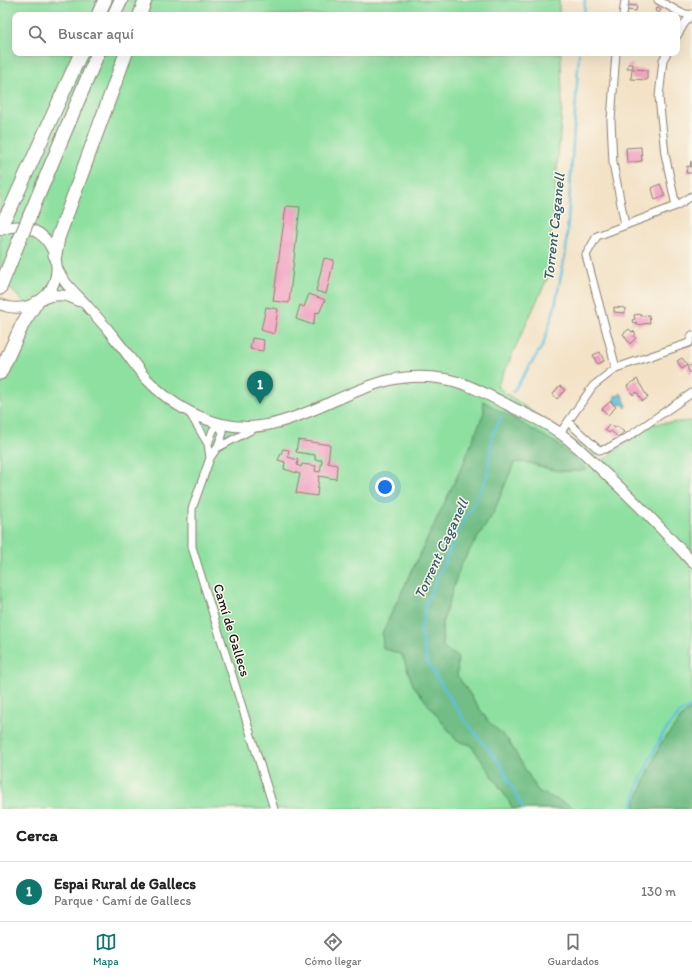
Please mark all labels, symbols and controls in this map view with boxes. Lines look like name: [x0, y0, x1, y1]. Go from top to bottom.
search box: [12, 12, 680, 56]
icon: search: [26, 23, 48, 45]
text: Buscar aquí: [58, 25, 134, 43]
water label: Torrent Caganell: [539, 171, 569, 282]
pin: 1: [247, 371, 273, 404]
your location: [375, 477, 395, 497]
water label: Torrent Caganell: [410, 495, 473, 602]
street label: Camí de Gallecs: [209, 582, 254, 679]
text: Cerca: [16, 825, 58, 845]
text: Espai Rural de Gallecs: [54, 875, 196, 893]
text: 1: [26, 884, 32, 899]
text: 130 m: [641, 884, 676, 899]
text: Parque · Camí de Gallecs: [54, 893, 191, 908]
tab: Mapa: [93, 931, 119, 968]
tab: Cómo llegar: [305, 931, 362, 968]
tab: Guardados: [547, 931, 599, 968]

